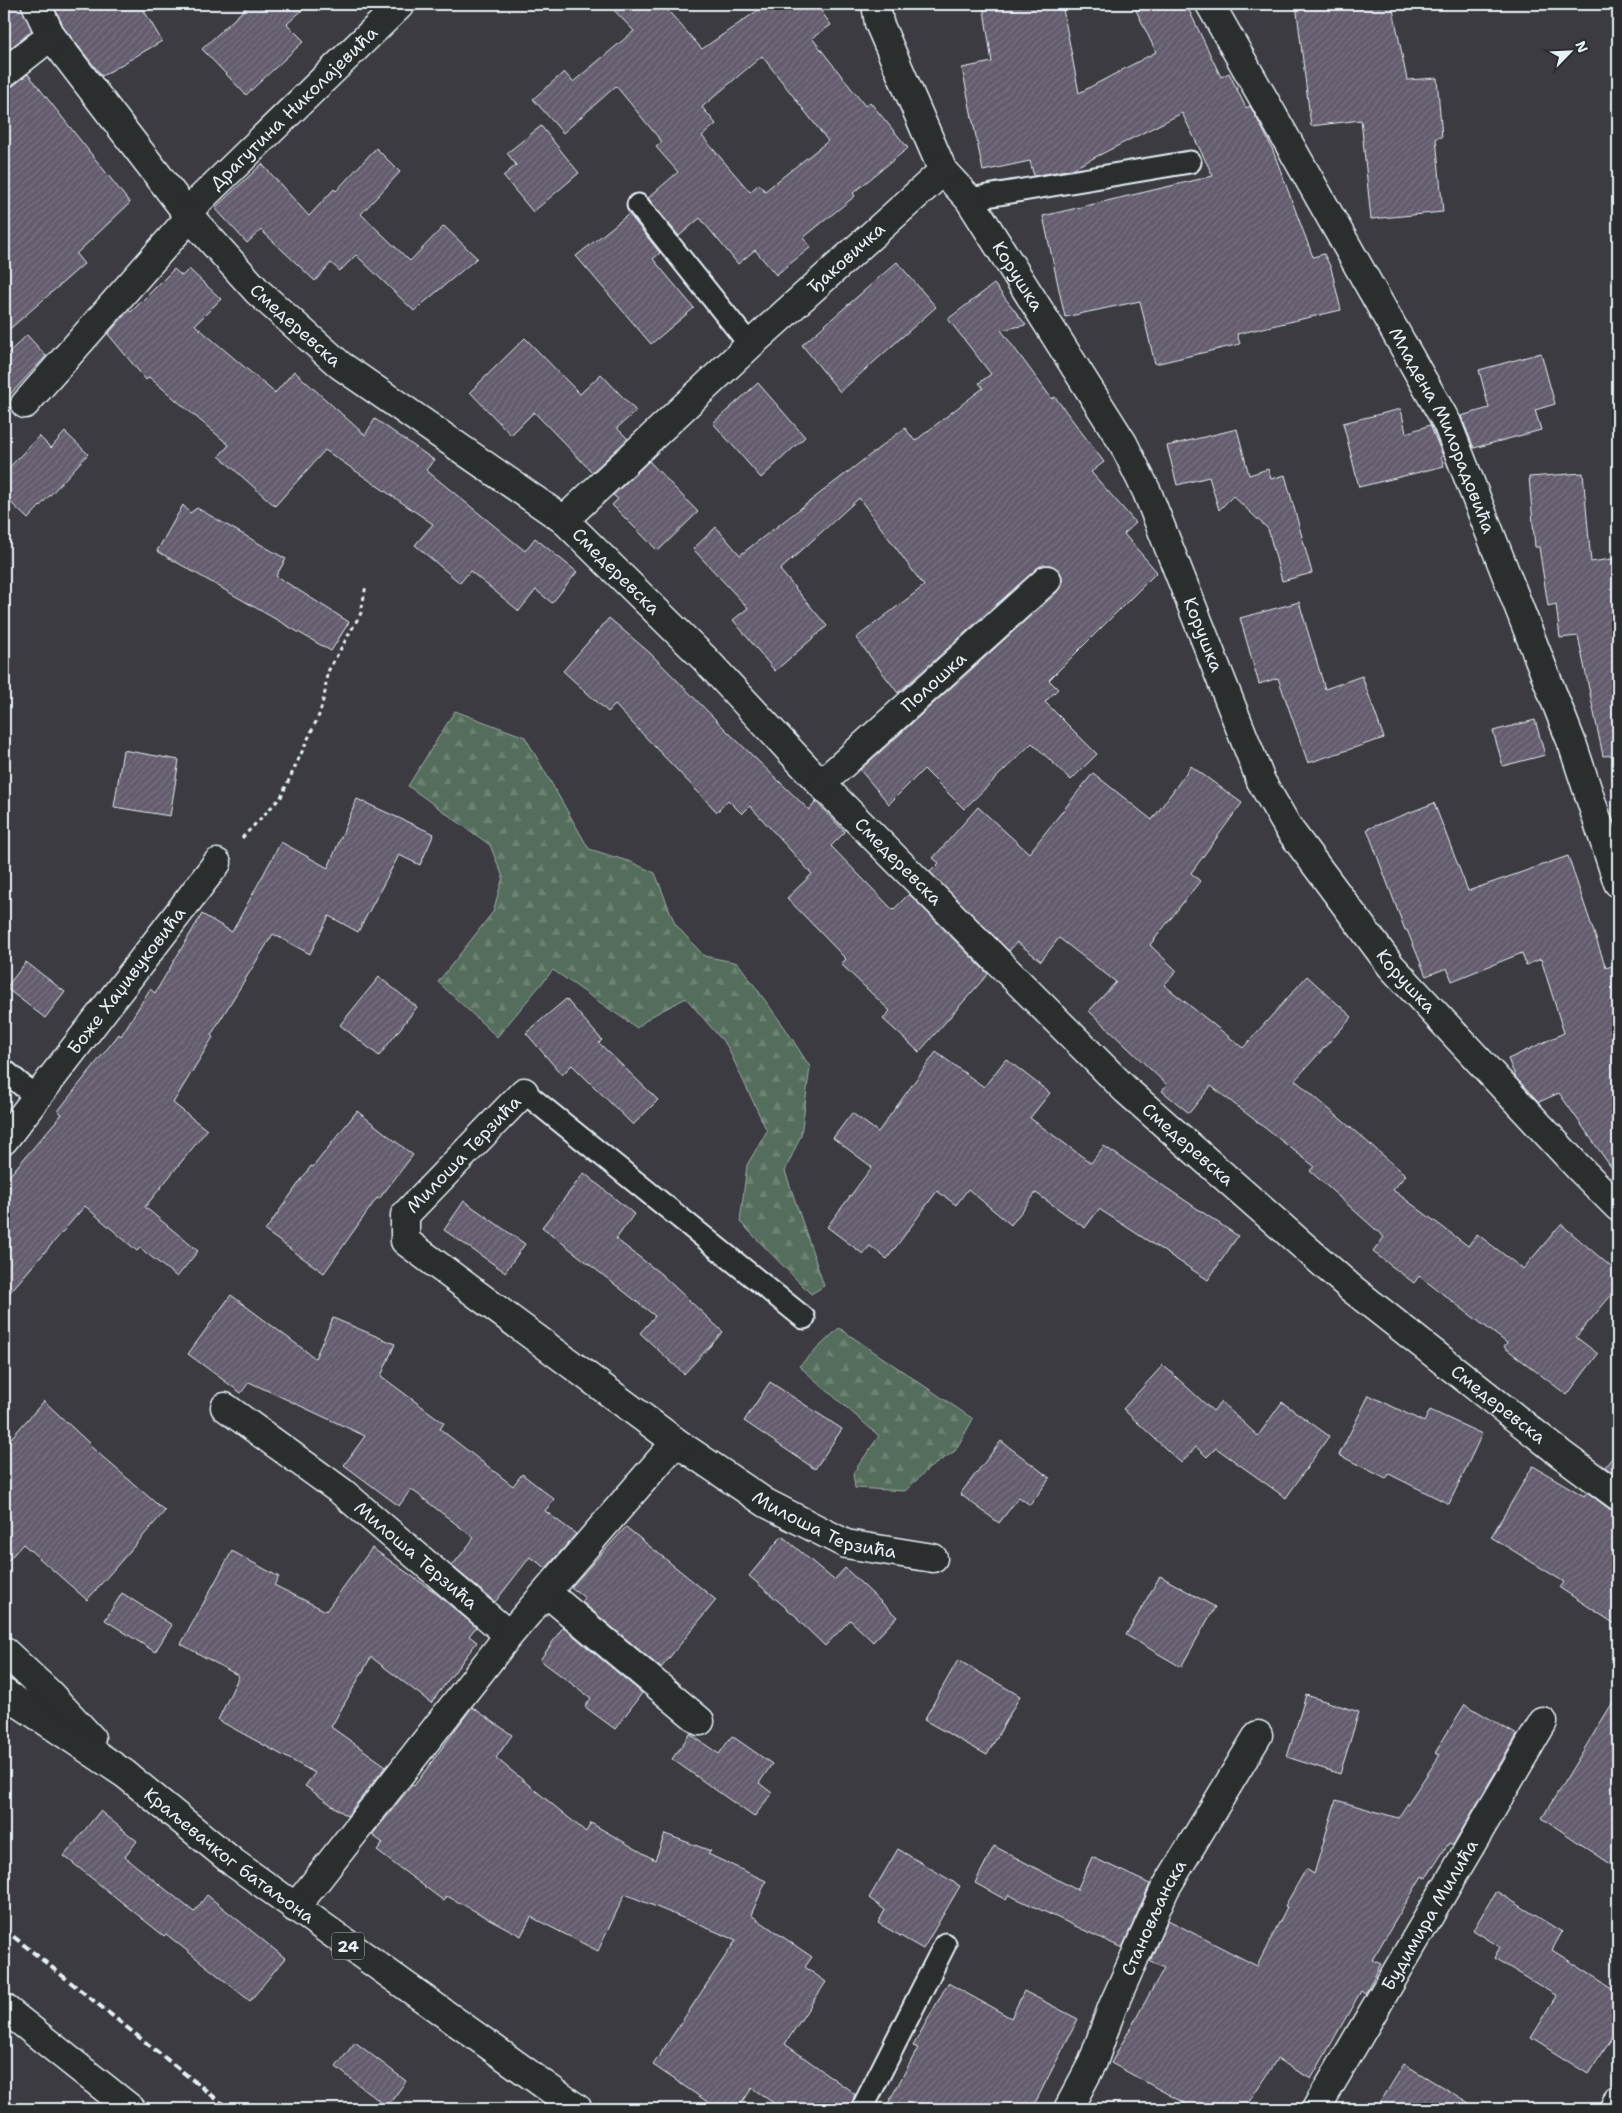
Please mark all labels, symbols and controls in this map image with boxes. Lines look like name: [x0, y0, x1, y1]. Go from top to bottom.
street label: Драгутина Николајевића: [205, 21, 383, 195]
north arrow: [1544, 28, 1594, 78]
text: N: [1571, 38, 1592, 55]
street label: Ђаковичка: [803, 217, 890, 299]
street label: Корушка: [987, 237, 1049, 316]
street label: Смедеревска: [244, 279, 346, 373]
street label: Младена Милорадовића: [1383, 323, 1501, 537]
street label: Смедеревска: [567, 522, 665, 620]
street label: Корушка: [1178, 594, 1229, 675]
street label: Полошка: [896, 647, 971, 718]
street label: Смедеревска: [849, 812, 947, 911]
street label: Боже Хаџивуковића: [62, 902, 191, 1059]
street label: Корушка: [1371, 944, 1441, 1018]
street label: Милоша Терзића: [401, 1090, 526, 1218]
street label: Смедеревска: [1137, 1098, 1239, 1191]
street label: Смедеревска: [1446, 1359, 1551, 1449]
street label: Милоша Терзића: [747, 1485, 898, 1564]
street label: Милоша Терзића: [349, 1496, 483, 1615]
street label: Краљевачког батаљона: [139, 1782, 319, 1929]
street label: Будимира Милића: [1376, 1835, 1484, 1995]
street label: Становљанска: [1116, 1855, 1192, 1980]
road number: 24: [332, 1932, 364, 1960]

